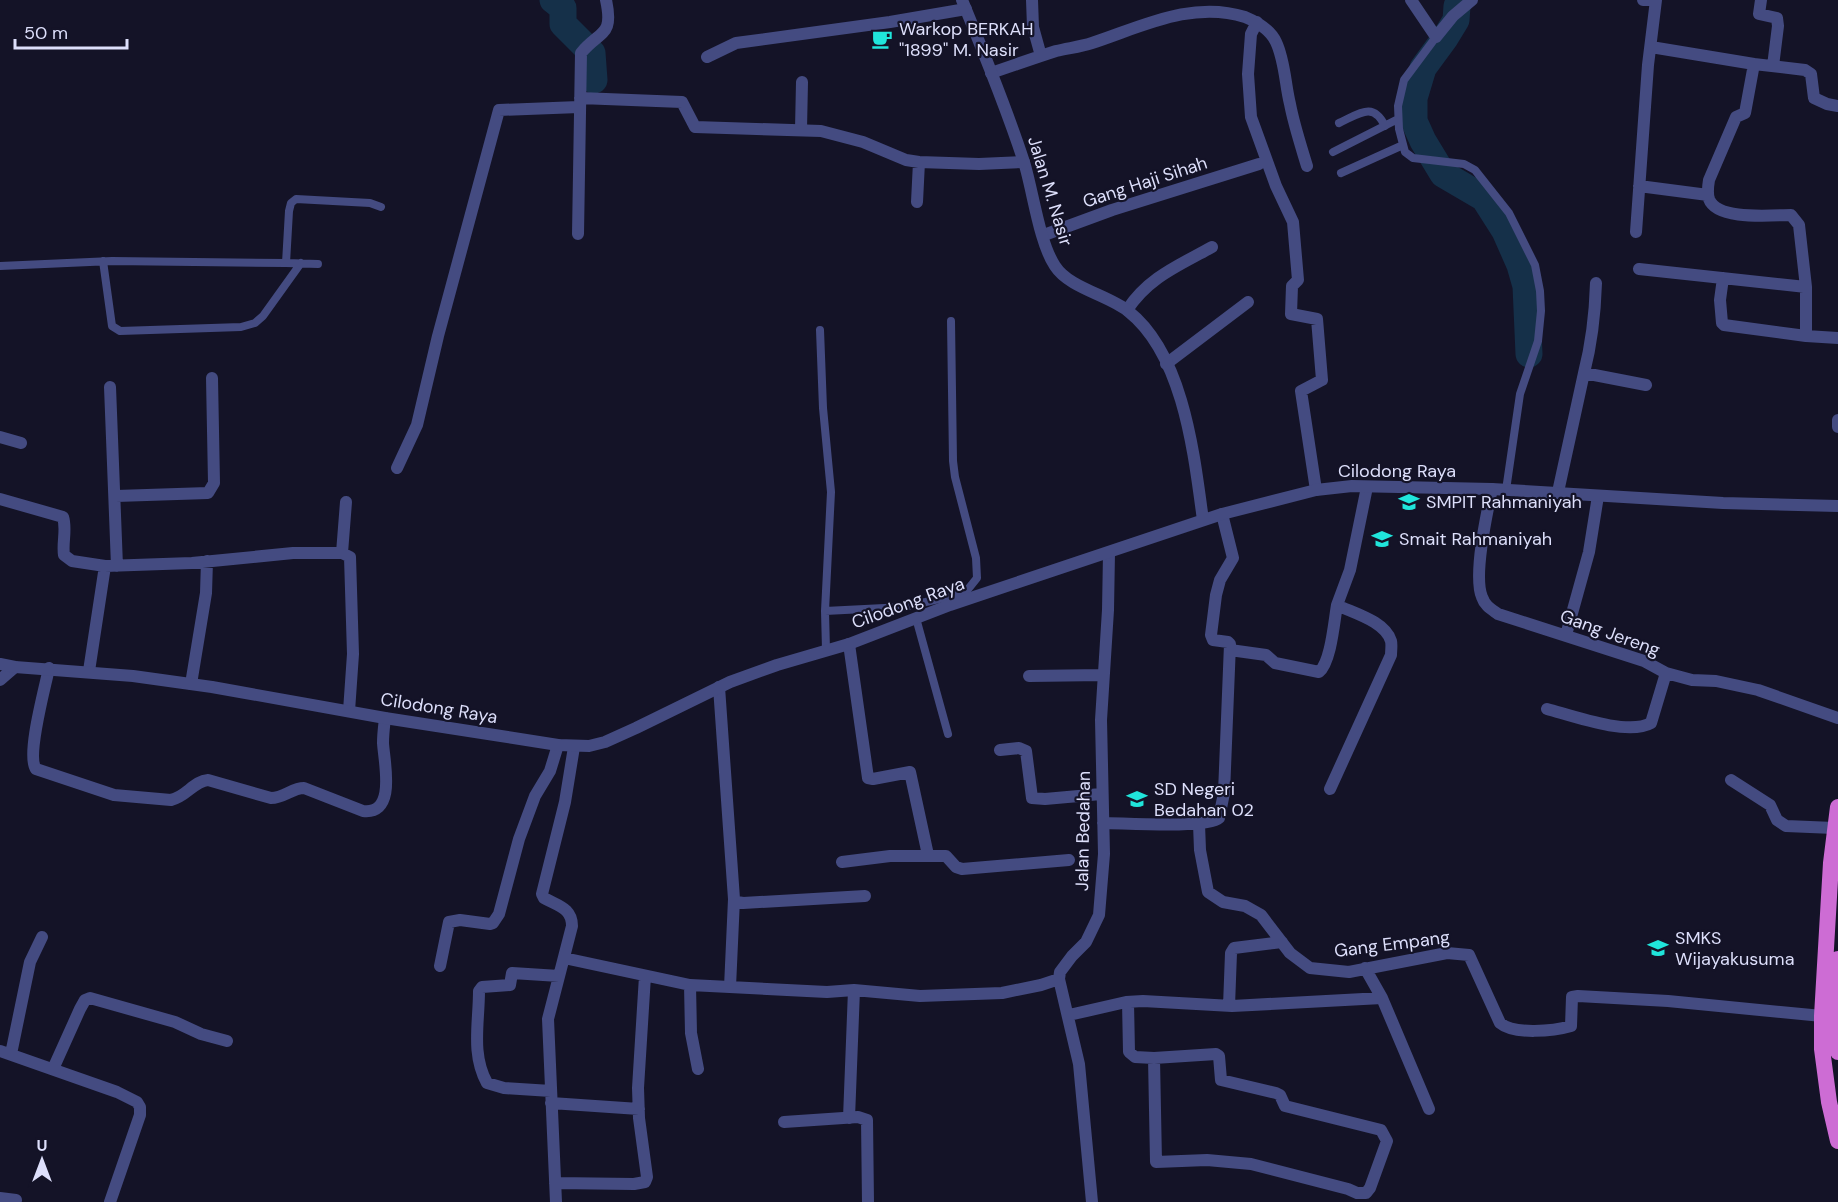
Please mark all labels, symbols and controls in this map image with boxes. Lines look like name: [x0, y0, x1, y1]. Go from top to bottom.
scale bar: [15, 12, 128, 50]
place label: Warkop BERKAH "1899" M. Nasir: [899, 17, 1034, 62]
text: 50 m: [24, 21, 68, 45]
cafe icon: Warkop BERKAH "1899" M. Nasir: [870, 27, 894, 51]
street label: Jalan M. Nasir: [1022, 133, 1078, 249]
street label: Gang Haji Sihah: [1080, 151, 1210, 213]
street label: Cilodong Raya: [1338, 459, 1456, 483]
school or university icon: SMPIT Rahmaniyah: [1397, 490, 1421, 514]
place label: SMPIT Rahmaniyah: [1426, 490, 1582, 514]
school or university icon: Smait Rahmaniyah: [1370, 527, 1394, 551]
place label: Smait Rahmaniyah: [1399, 527, 1552, 551]
street label: Cilodong Raya: [848, 572, 968, 634]
street label: Gang Jereng: [1557, 604, 1663, 662]
street label: Cilodong Raya: [379, 687, 499, 729]
street label: Jalan Bedahan: [1070, 771, 1096, 891]
place label: SD Negeri Bedahan 02: [1154, 777, 1254, 822]
school or university icon: SD Negeri Bedahan 02: [1125, 787, 1149, 811]
street label: Gang Empang: [1333, 925, 1451, 963]
place label: SMKS Wijayakusuma: [1675, 926, 1794, 971]
school or university icon: SMKS Wijayakusuma: [1646, 936, 1670, 960]
north arrow: [12, 1130, 72, 1190]
text: U: [37, 1135, 47, 1156]

